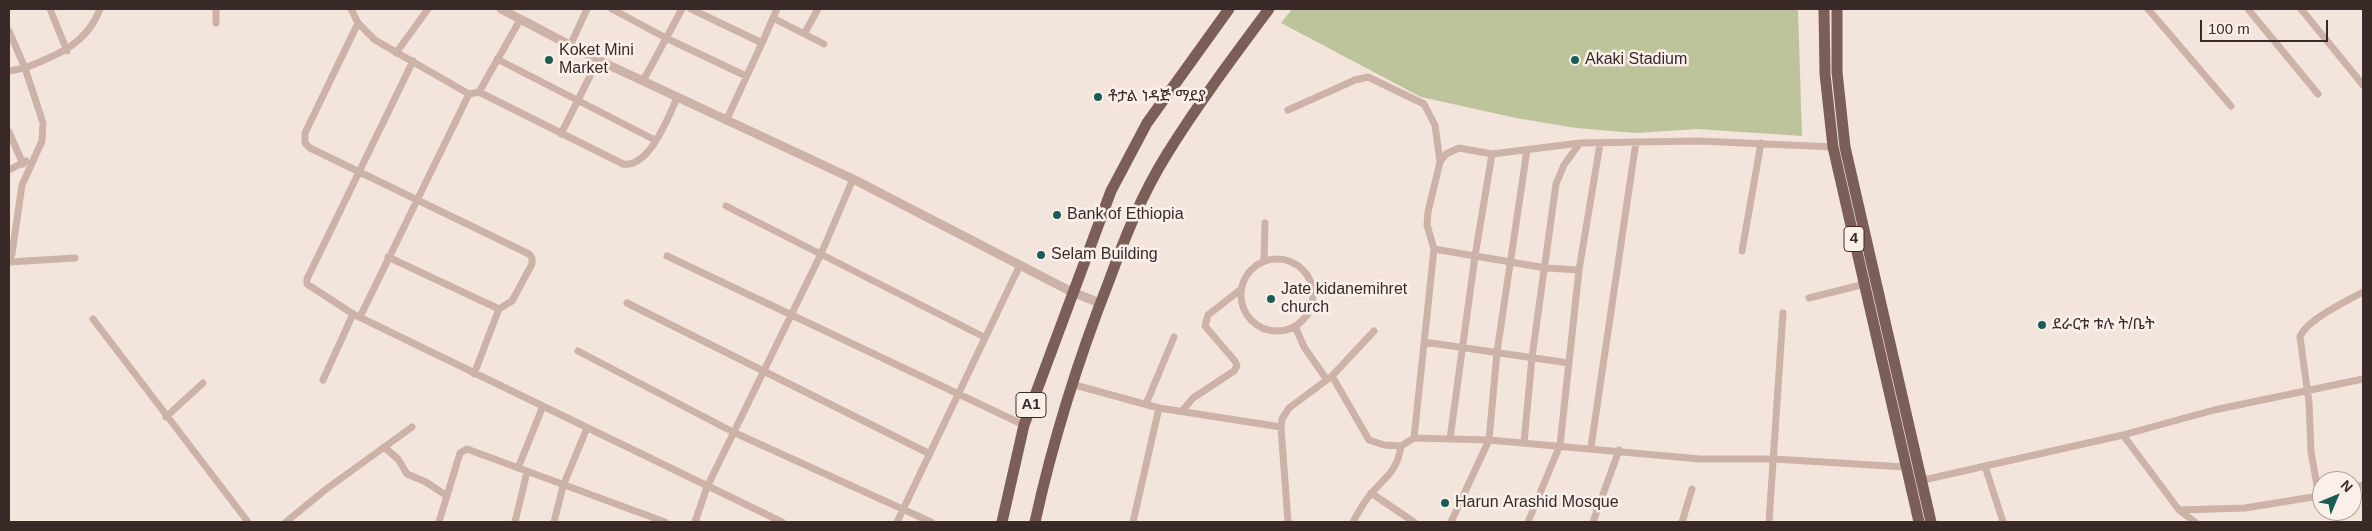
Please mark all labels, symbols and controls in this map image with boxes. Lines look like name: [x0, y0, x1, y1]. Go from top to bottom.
scale bar: [2202, 10, 2330, 42]
text: 100 m: [2208, 20, 2250, 37]
place label: Koket Mini Market: [559, 41, 634, 79]
place label: Akaki Stadium: [1585, 50, 1687, 70]
marker: Koket Mini Market: [543, 54, 555, 66]
marker: Akaki Stadium: [1569, 54, 1581, 66]
place label: ቶታል ነዳጅ ማደያ: [1108, 87, 1206, 107]
marker: ቶታል ነዳጅ ማደያ: [1092, 91, 1104, 103]
place label: Bank of Ethiopia: [1067, 205, 1184, 225]
marker: Bank of Ethiopia: [1051, 209, 1063, 221]
road number: 4: [1844, 226, 1864, 252]
place label: Selam Building: [1051, 245, 1158, 265]
marker: Selam Building: [1035, 249, 1047, 261]
place label: Jate kidanemihret church: [1281, 280, 1407, 318]
marker: Jate kidanemihret church: [1265, 293, 1277, 305]
place label: ደራርቱ ቱሉ ት/ቤት: [2052, 315, 2155, 335]
marker: ደራርቱ ቱሉ ት/ቤት: [2036, 319, 2048, 331]
road number: A1: [1016, 392, 1046, 418]
north arrow: [2312, 471, 2362, 521]
text: N: [2338, 477, 2356, 495]
place label: Harun Arashid Mosque: [1455, 493, 1619, 513]
marker: Harun Arashid Mosque: [1439, 497, 1451, 509]

